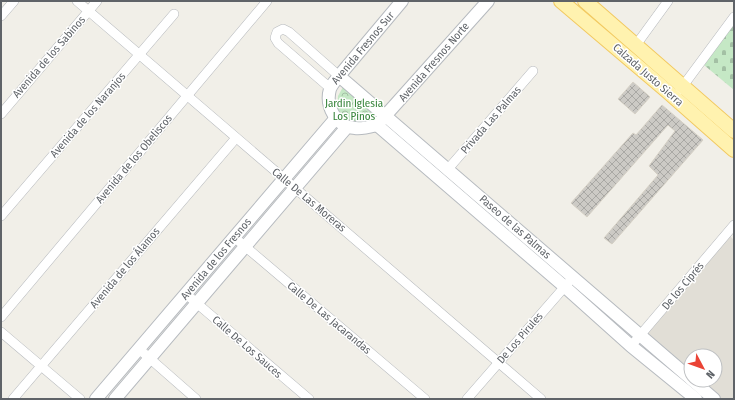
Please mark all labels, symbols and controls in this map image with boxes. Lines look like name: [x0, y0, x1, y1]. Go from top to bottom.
street label: Avenida Fresnos Sur: [329, 9, 397, 87]
street label: Avenida de los Sabinos: [10, 13, 88, 101]
street label: Avenida Fresnos Norte: [396, 20, 472, 104]
street label: Calzada Justo Sierra: [610, 41, 686, 109]
street label: Avenida de los Naranjos: [48, 70, 129, 160]
street label: Privada Las Palmas: [458, 83, 524, 156]
park label: Jardin Iglesia Los Pinos: [325, 97, 383, 123]
street label: Avenida de los Obeliscos: [93, 112, 175, 206]
street label: Calle De Las Moreras: [269, 165, 349, 235]
street label: Paseo de las Palmas: [477, 193, 554, 262]
street label: Avenida de los Fresnos: [178, 215, 254, 303]
street label: Avenida de los Álamos: [87, 224, 163, 311]
street label: De los Ciprés: [659, 259, 707, 312]
street label: Calle De Las Jacarandas: [284, 279, 374, 357]
street label: De Los Pirules: [494, 310, 546, 366]
street label: Calle De Los Sauces: [210, 313, 285, 381]
north arrow: [683, 348, 723, 388]
text: N: [703, 367, 717, 381]

